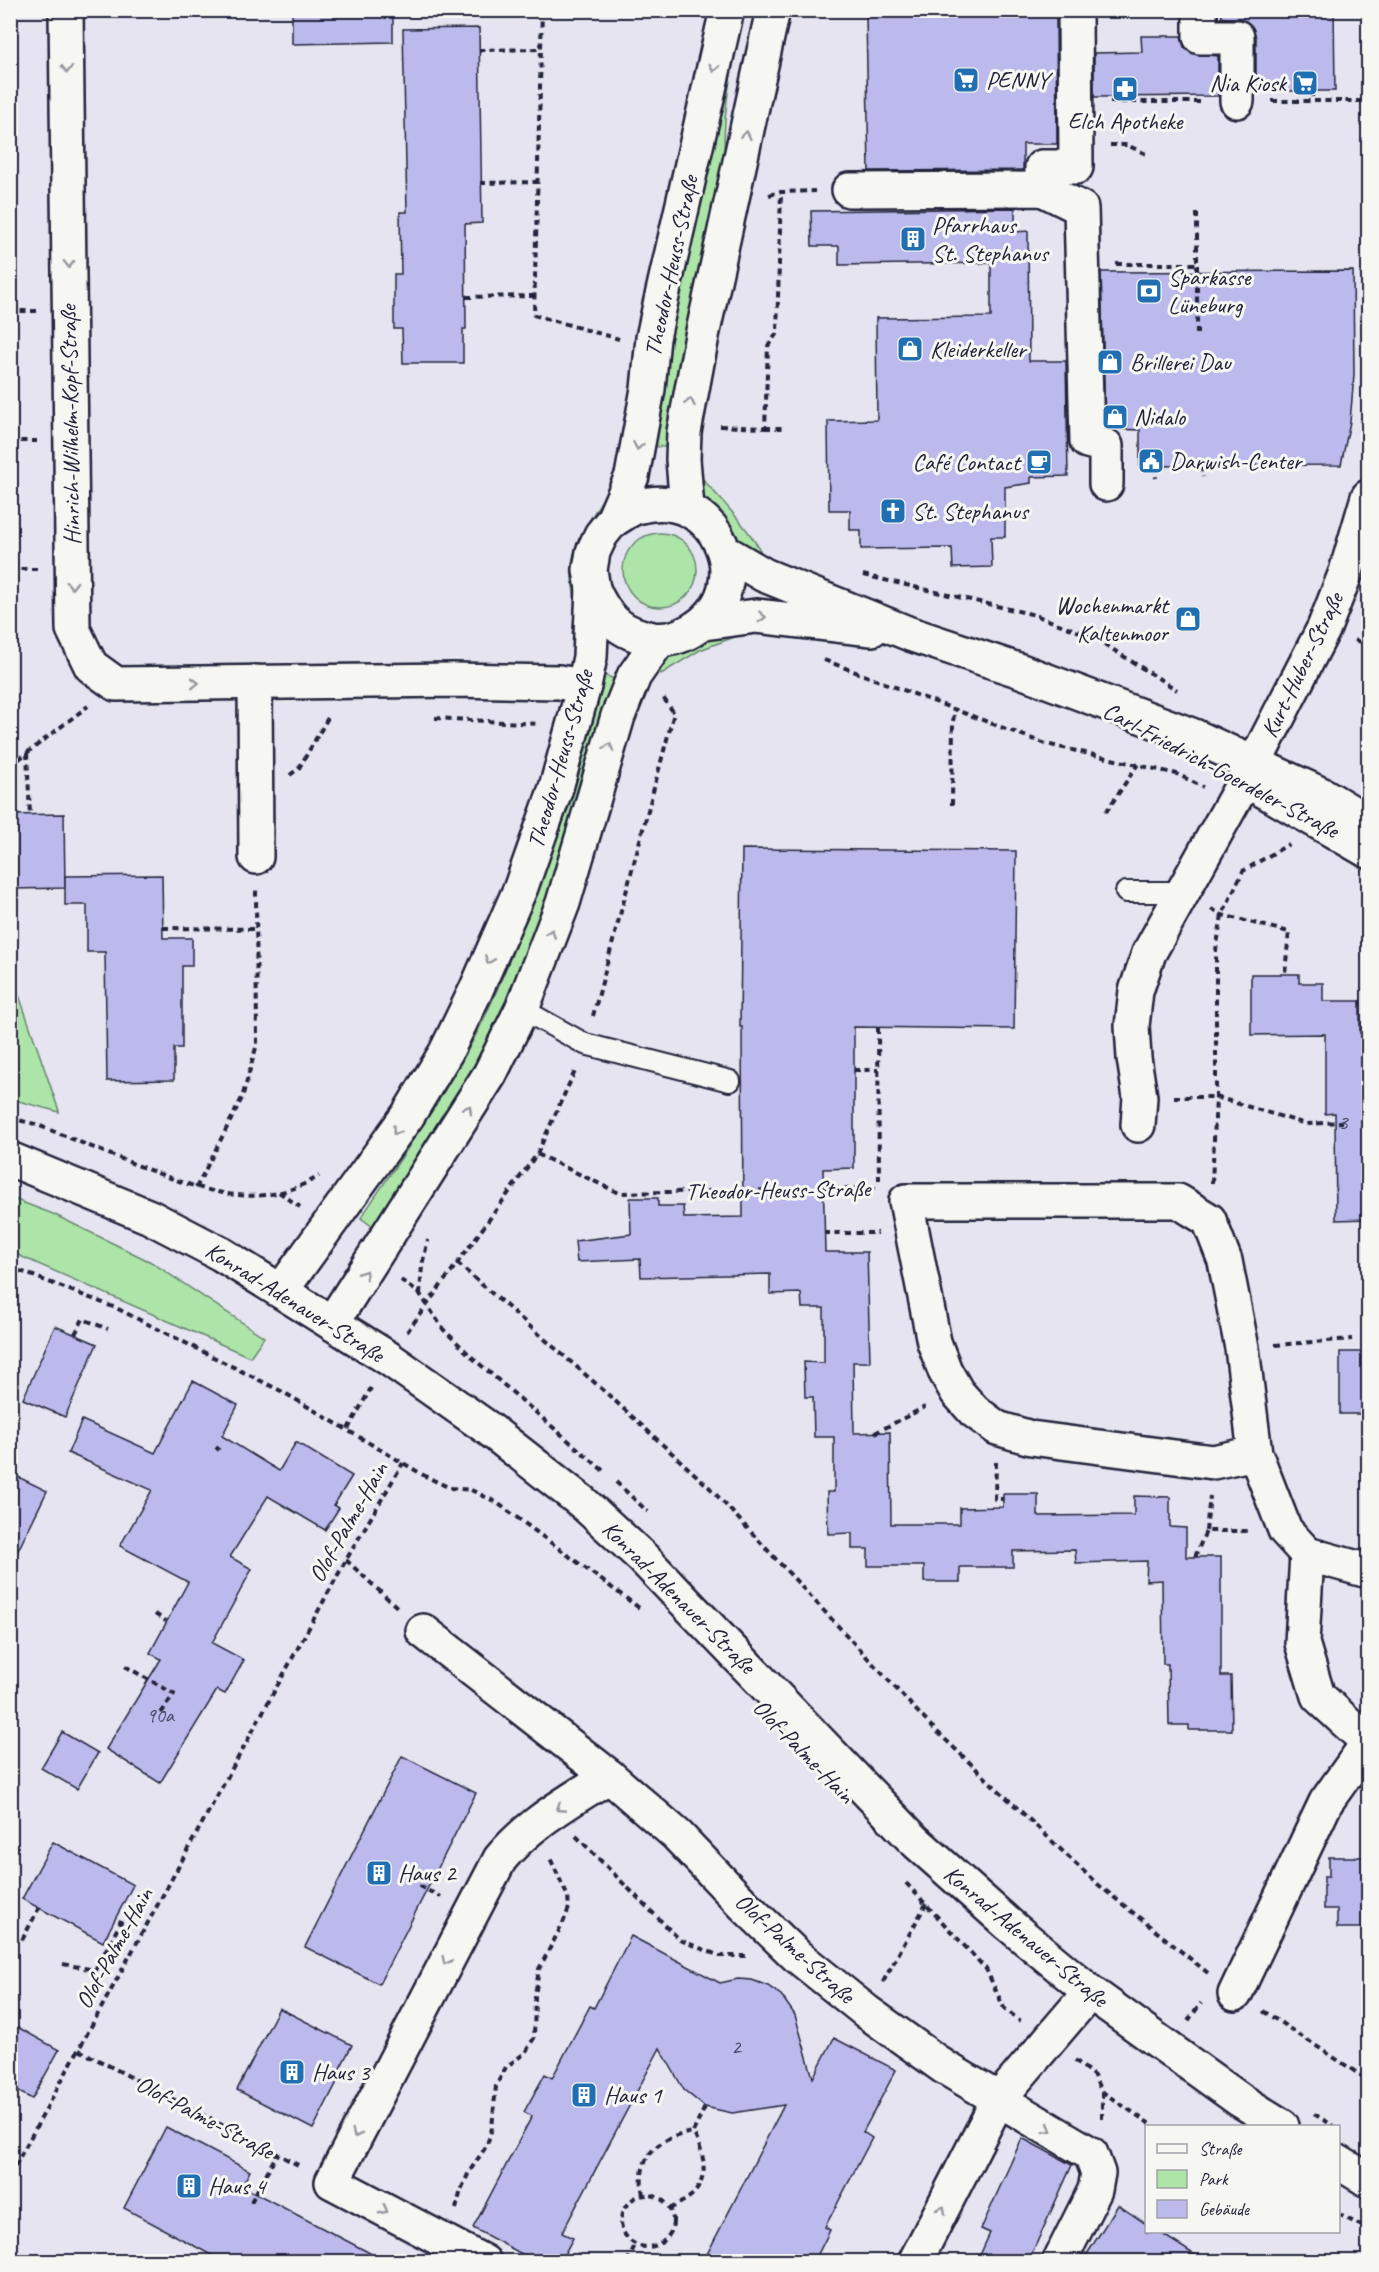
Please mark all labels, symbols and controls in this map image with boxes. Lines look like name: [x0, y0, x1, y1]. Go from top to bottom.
one-way arrow: [708, 62, 721, 72]
one-way arrow: [61, 64, 73, 73]
supermarket icon: PENNY: [951, 65, 981, 95]
place label: PENNY: [986, 65, 1054, 95]
place label: Nia Kiosk: [1209, 68, 1288, 98]
supermarket icon: Nia Kiosk: [1290, 68, 1320, 98]
pharmacy icon: Elch Apotheke: [1110, 74, 1140, 104]
place label: Elch Apotheke: [1068, 106, 1185, 136]
one-way arrow: [738, 130, 751, 140]
street label: Theodor-Heuss-Straße: [637, 171, 705, 359]
place label: Pfarrhaus St. Stephanus: [932, 210, 1050, 268]
building icon: Pfarrhaus St. Stephanus: [898, 224, 928, 254]
one-way arrow: [63, 259, 75, 268]
place label: Sparkasse Lüneburg: [1168, 262, 1253, 320]
bank icon: Sparkasse Lüneburg: [1134, 276, 1164, 306]
street label: Hinrich-Wilhelm-Kopf-Straße: [53, 302, 87, 545]
shop icon: Kleiderkeller: [895, 334, 925, 364]
place label: Kleiderkeller: [930, 334, 1028, 364]
shop icon: Brillerei Dau: [1095, 347, 1125, 377]
place label: Brillerei Dau: [1130, 347, 1233, 377]
one-way arrow: [683, 397, 696, 407]
shop icon: Nidalo: [1100, 402, 1130, 432]
place label: Nidalo: [1134, 402, 1186, 432]
one-way arrow: [633, 441, 645, 451]
public building icon: Darwish-Center: [1136, 446, 1166, 476]
place label: Darwish-Center: [1170, 446, 1304, 476]
place label: Café Contact: [913, 447, 1022, 477]
cafe icon: Café Contact: [1024, 447, 1054, 477]
church icon: St. Stephanus: [878, 496, 908, 526]
place label: St. Stephanus: [912, 496, 1030, 526]
one-way arrow: [66, 580, 78, 589]
street label: Kurt-Huber-Straße: [1254, 586, 1351, 742]
place label: Wochenmarkt Kaltenmoor: [1056, 590, 1170, 648]
shop icon: Wochenmarkt Kaltenmoor: [1173, 604, 1203, 634]
one-way arrow: [757, 611, 766, 624]
street label: Theodor-Heuss-Straße: [520, 664, 600, 852]
one-way arrow: [190, 677, 199, 690]
street label: Carl-Friedrich-Goerdeler-Straße: [1098, 695, 1346, 846]
one-way arrow: [602, 742, 614, 753]
one-way arrow: [544, 928, 557, 939]
one-way arrow: [484, 954, 496, 965]
one-way arrow: [461, 1105, 473, 1115]
house number: 3: [1338, 1109, 1349, 1135]
one-way arrow: [392, 1125, 403, 1136]
street label: Theodor-Heuss-Straße: [686, 1173, 873, 1207]
street label: Konrad-Adenauer-Straße: [200, 1235, 392, 1370]
one-way arrow: [356, 1269, 367, 1280]
street label: Olof-Palme-Hain: [301, 1455, 395, 1588]
street label: Konrad-Adenauer-Straße: [596, 1514, 764, 1682]
street label: Olof-Palme-Hain: [747, 1692, 862, 1810]
house number: 90a: [146, 1702, 176, 1728]
one-way arrow: [555, 1800, 566, 1811]
building icon: Haus 2: [364, 1858, 394, 1888]
place label: Haus 2: [398, 1858, 458, 1888]
street label: Konrad-Adenauer-Straße: [938, 1859, 1116, 2015]
street label: Olof-Palme-Hain: [68, 1881, 160, 2014]
street label: Olof-Palme-Straße: [729, 1886, 863, 2011]
one-way arrow: [442, 1955, 453, 1965]
house number: 2: [731, 2034, 742, 2060]
building icon: Haus 3: [277, 2057, 307, 2087]
place label: Haus 3: [312, 2057, 372, 2087]
street label: Olof-Palme-Straße: [131, 2068, 281, 2167]
building icon: Haus 1: [569, 2080, 599, 2110]
place label: Haus 1: [604, 2080, 663, 2110]
one-way arrow: [1042, 2122, 1053, 2134]
legend: [1145, 2125, 1340, 2233]
one-way arrow: [352, 2128, 364, 2139]
text: Straße: [1199, 2138, 1243, 2160]
text: Park: [1199, 2168, 1229, 2190]
building icon: Haus 4: [174, 2171, 204, 2201]
place label: Haus 4: [208, 2171, 268, 2201]
text: Gebäude: [1199, 2198, 1250, 2220]
one-way arrow: [378, 2202, 389, 2214]
one-way arrow: [935, 2205, 946, 2216]

